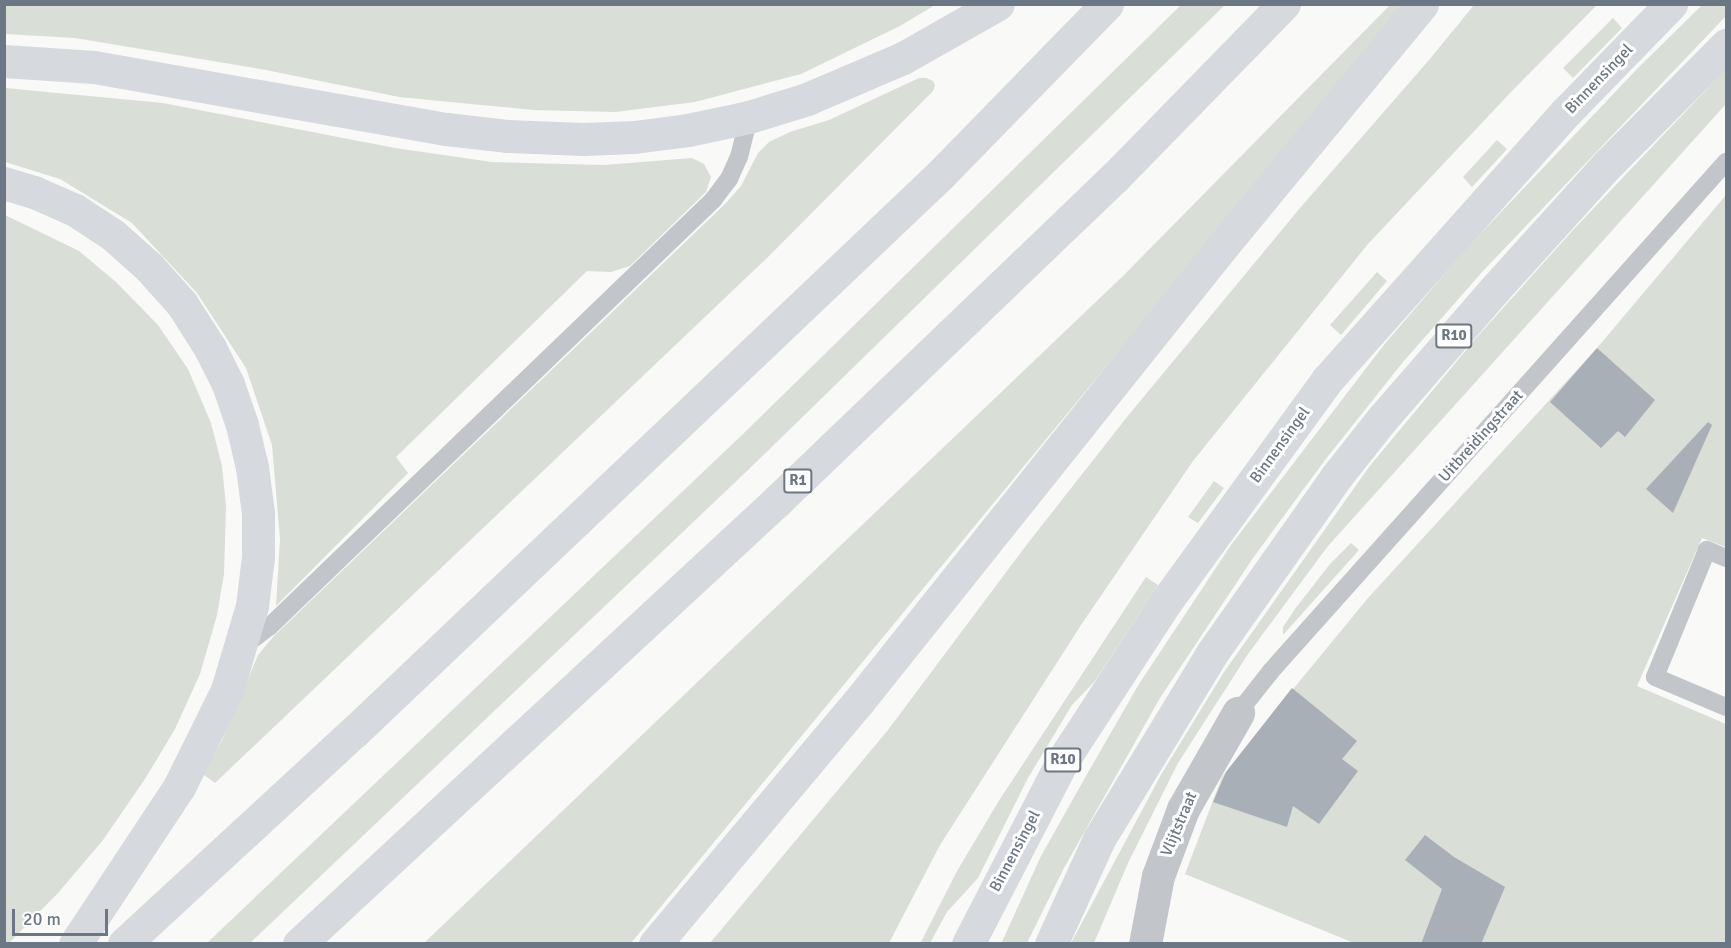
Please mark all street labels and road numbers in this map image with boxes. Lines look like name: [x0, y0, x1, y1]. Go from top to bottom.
street label: Binnensingel: [1561, 40, 1637, 118]
road number: R10: [1434, 324, 1474, 348]
street label: Uitbreidingstraat: [1435, 386, 1527, 486]
street label: Binnensingel: [1246, 403, 1314, 487]
road number: R1: [783, 469, 813, 493]
road number: R10: [1044, 748, 1082, 772]
street label: Vlijtstraat: [1157, 789, 1201, 859]
street label: Binnensingel: [986, 807, 1044, 895]

